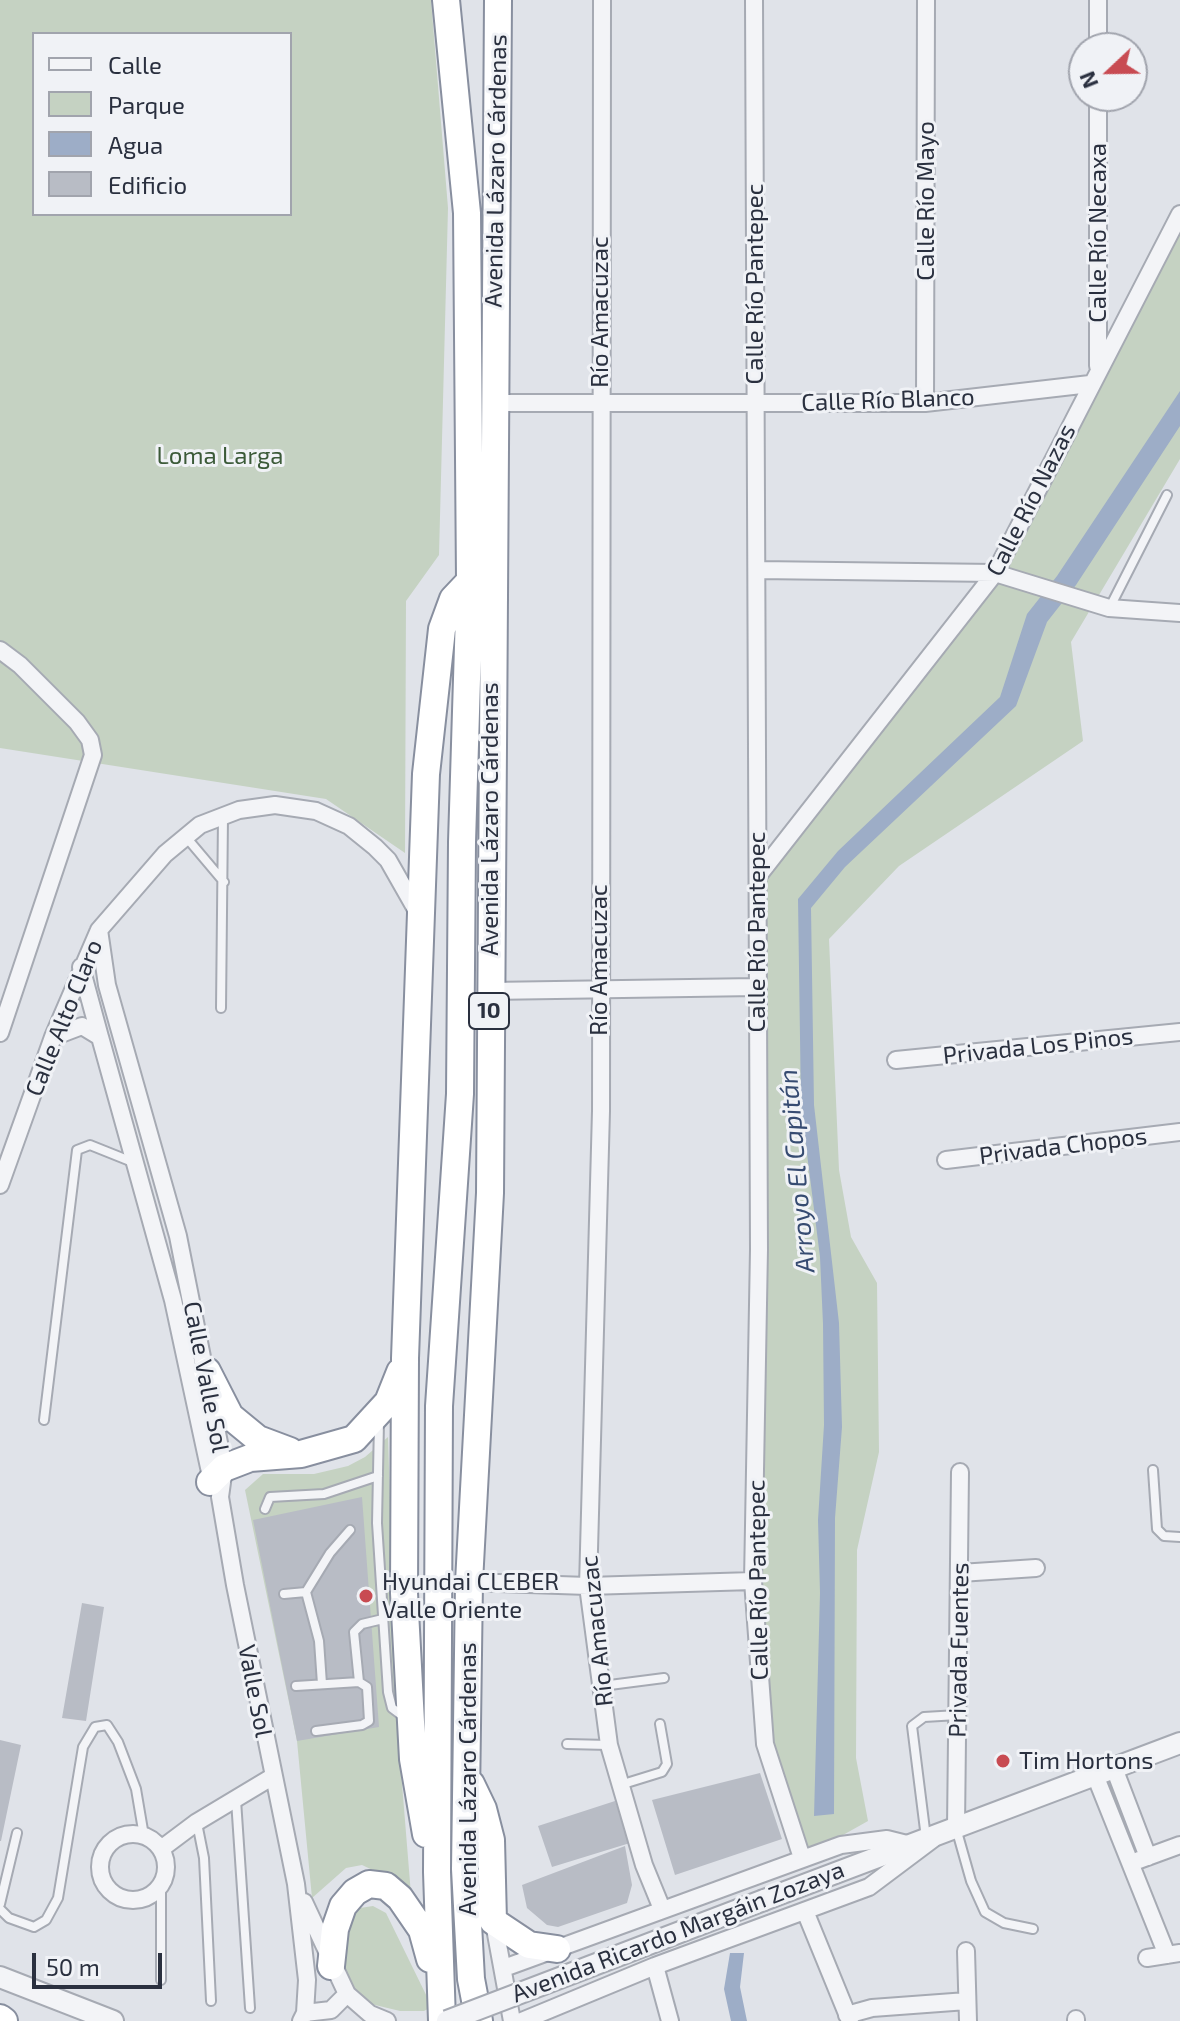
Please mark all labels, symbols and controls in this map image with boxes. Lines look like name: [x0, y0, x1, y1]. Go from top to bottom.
legend: [32, 32, 292, 216]
north arrow: [1068, 32, 1148, 112]
street label: Avenida Lázaro Cárdenas: [479, 34, 513, 308]
text: Calle: [108, 50, 162, 79]
text: N: [1073, 68, 1103, 92]
text: Parque: [108, 90, 185, 119]
street label: Calle Río Mayo: [912, 121, 940, 281]
text: Agua: [108, 130, 163, 159]
street label: Calle Río Necaxa: [1084, 143, 1112, 323]
text: Edificio: [108, 170, 187, 199]
street label: Calle Río Pantepec: [741, 184, 769, 384]
street label: Río Amacuzac: [586, 236, 614, 388]
street label: Calle Río Blanco: [801, 383, 975, 417]
street label: Calle Río Nazas: [980, 419, 1082, 581]
park label: Loma Larga: [157, 442, 283, 470]
street label: Avenida Lázaro Cárdenas: [476, 682, 504, 956]
street label: Calle Río Pantepec: [743, 832, 771, 1032]
street label: Río Amacuzac: [585, 884, 613, 1036]
street label: Calle Alto Claro: [20, 936, 108, 1100]
road number: 10: [469, 993, 509, 1029]
street label: Privada Los Pinos: [941, 1022, 1135, 1070]
water label: Arroyo El Capitán: [773, 1068, 821, 1274]
street label: Privada Chopos: [977, 1121, 1149, 1171]
street label: Calle Valle Sol: [177, 1299, 235, 1455]
street label: Calle Río Pantepec: [742, 1479, 774, 1681]
street label: Río Amacuzac: [575, 1554, 619, 1708]
street label: Privada Fuentes: [943, 1562, 975, 1738]
place label: Hyundai CLEBER Valle Oriente: [382, 1568, 559, 1624]
marker: Hyundai CLEBER Valle Oriente: [357, 1587, 375, 1605]
street label: Valle Sol: [232, 1642, 278, 1740]
street label: Avenida Lázaro Cárdenas: [454, 1642, 482, 1916]
place label: Tim Hortons: [1019, 1747, 1153, 1775]
marker: Tim Hortons: [994, 1752, 1012, 1770]
street label: Avenida Ricardo Margáin Zozaya: [508, 1855, 848, 2009]
scale bar: [36, 1937, 166, 1987]
text: 50 m: [46, 1952, 100, 1981]

